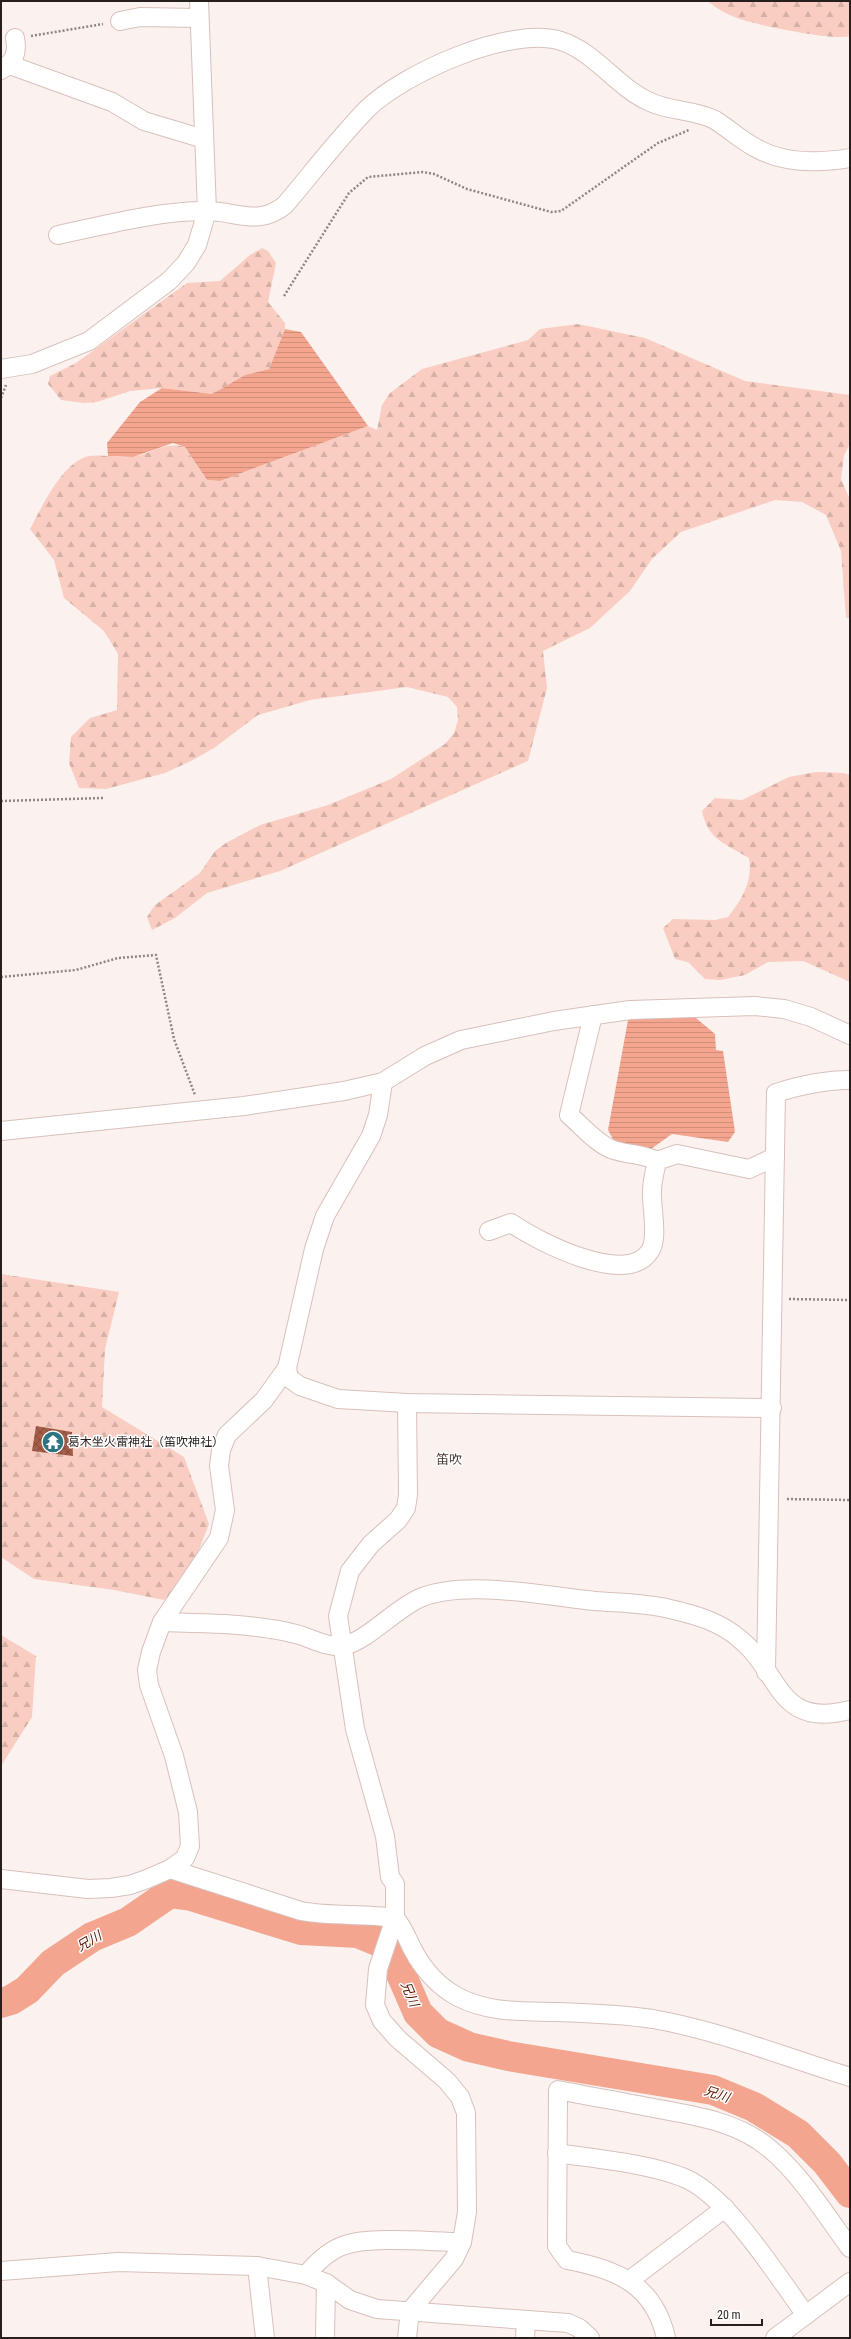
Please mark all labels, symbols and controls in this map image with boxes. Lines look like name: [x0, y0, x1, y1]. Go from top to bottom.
temple icon: 葛木坐火雷神社（笛吹神社）: [40, 1429, 66, 1455]
place label: 葛木坐火雷神社（笛吹神社）: [68, 1435, 224, 1449]
district label: 笛吹: [436, 1452, 462, 1467]
water label: 兄川: [74, 1927, 106, 1954]
water label: 兄川: [398, 1979, 423, 2011]
water label: 兄川: [702, 2083, 734, 2106]
scale bar: [711, 2301, 762, 2327]
text: 20 m: [717, 2308, 741, 2322]

